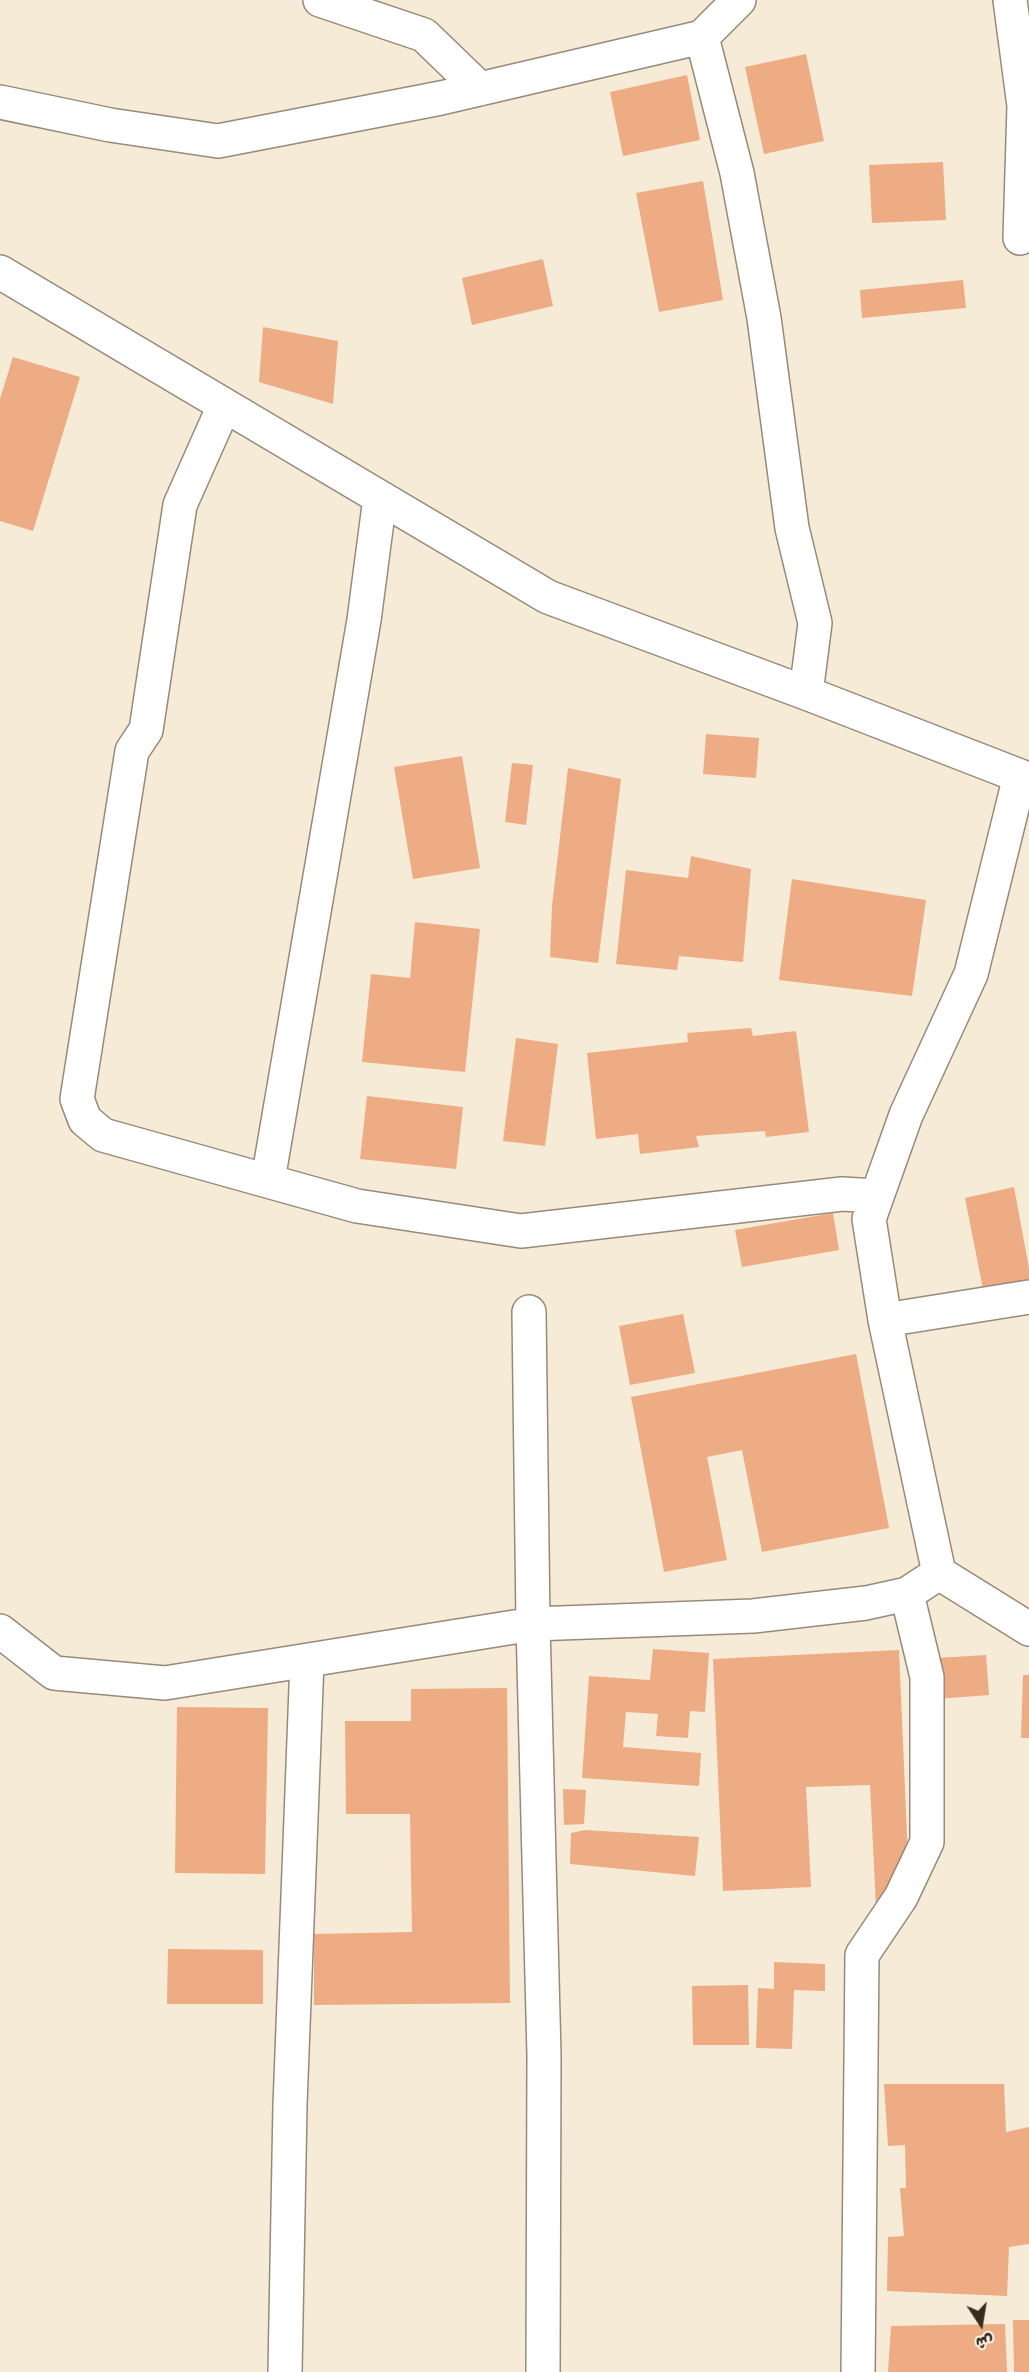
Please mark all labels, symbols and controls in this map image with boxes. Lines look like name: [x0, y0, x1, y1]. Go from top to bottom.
north arrow: [951, 2294, 1011, 2354]
text: ش: [974, 2330, 996, 2354]

